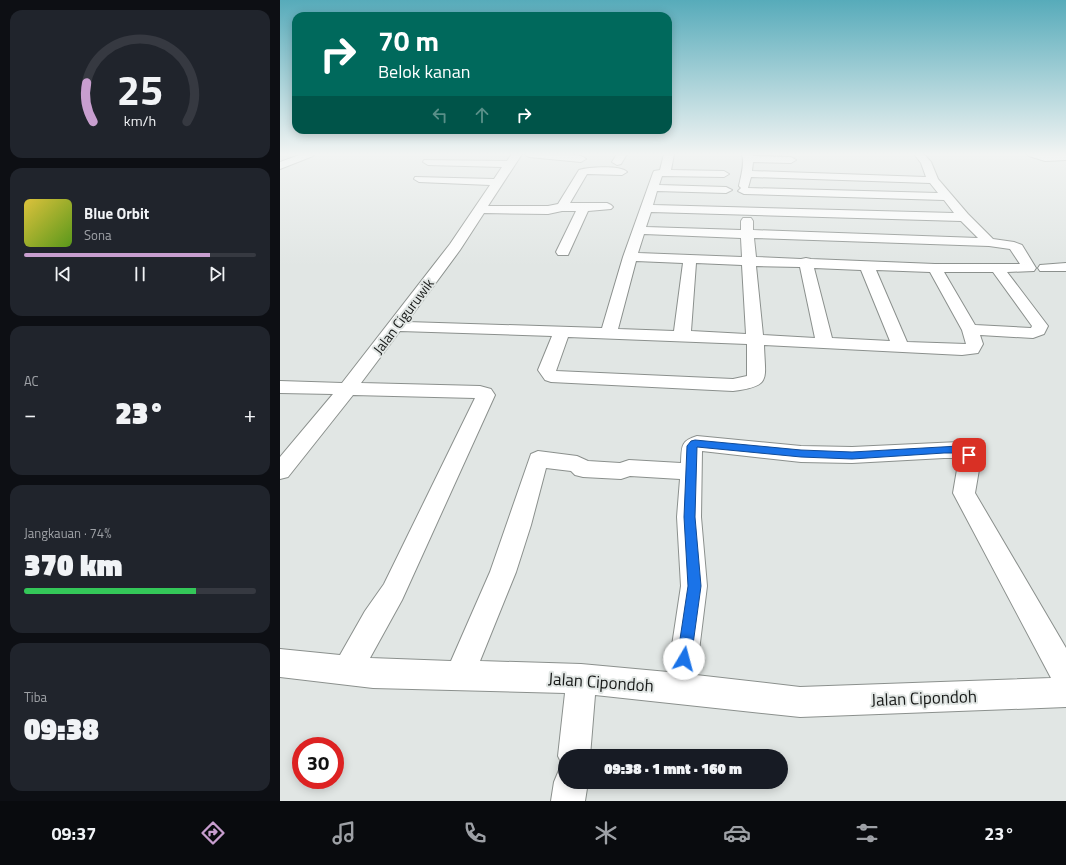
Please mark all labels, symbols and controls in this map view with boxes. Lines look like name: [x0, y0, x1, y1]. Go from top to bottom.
text: 70 m: [378, 19, 439, 62]
icon: right: [312, 28, 364, 80]
text: 25: [117, 58, 163, 121]
text: Belok kanan: [378, 58, 470, 85]
icon: left: [429, 104, 451, 126]
icon: ahead: [471, 104, 493, 126]
icon: right: [513, 104, 535, 126]
text: km/h: [124, 110, 156, 132]
text: Blue Orbit: [84, 202, 149, 225]
text: Sona: [84, 225, 111, 245]
icon: previous: [52, 263, 74, 285]
icon: pause: [129, 263, 151, 285]
icon: next: [206, 263, 228, 285]
street label: Jalan Ciguruwik: [368, 274, 439, 358]
text: AC: [24, 371, 39, 391]
text: 23°: [115, 390, 165, 436]
text: −: [24, 397, 36, 431]
text: +: [244, 397, 256, 431]
pin: [952, 438, 986, 472]
icon: arrive: [958, 444, 980, 466]
text: Jangkauan · 74%: [24, 523, 111, 543]
text: 370 km: [24, 542, 122, 588]
position arrow: [663, 638, 705, 680]
street label: Jalan Cipondoh: [547, 665, 655, 699]
street label: Jalan Cipondoh: [871, 683, 977, 713]
text: Tiba: [24, 687, 47, 707]
text: 09:38: [24, 706, 99, 752]
speed limit sign: 30: [292, 737, 344, 789]
text: 09:38 · 1 mnt · 160 m: [604, 757, 742, 780]
icon: directions: [199, 819, 227, 847]
icon: music: [330, 819, 358, 847]
icon: phone: [461, 819, 489, 847]
icon: climate: [592, 819, 620, 847]
icon: car: [723, 819, 751, 847]
icon: filters: [853, 819, 881, 847]
text: 09:37: [51, 820, 96, 847]
text: 23°: [984, 820, 1015, 847]

